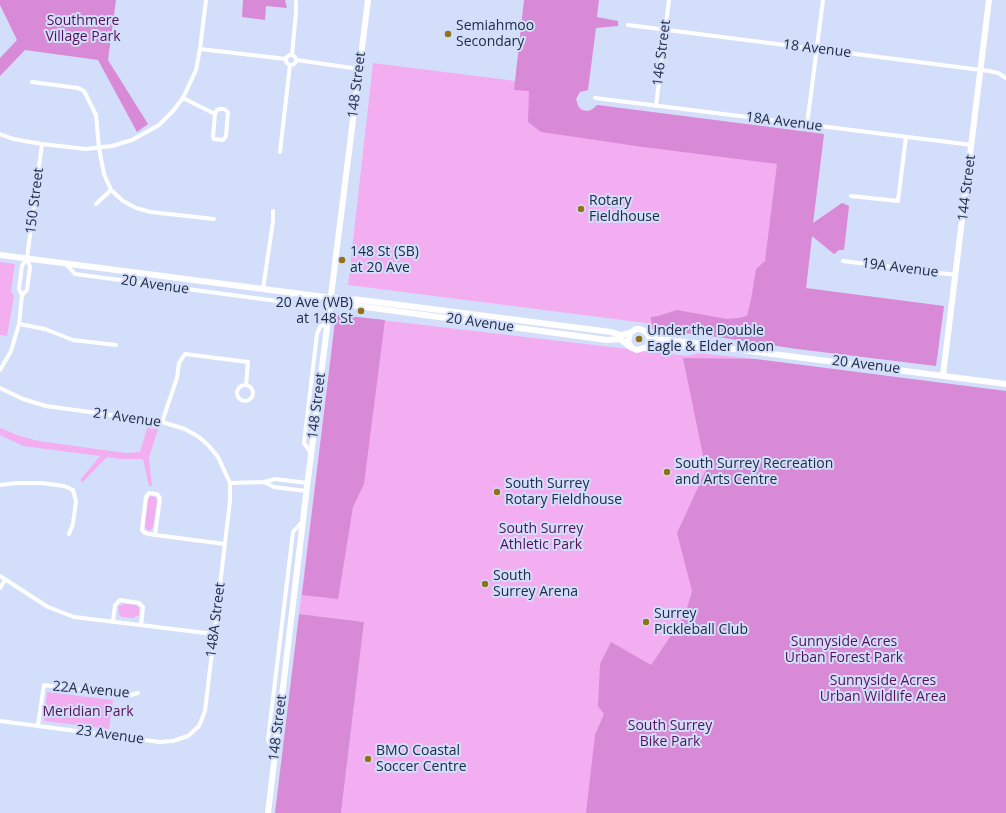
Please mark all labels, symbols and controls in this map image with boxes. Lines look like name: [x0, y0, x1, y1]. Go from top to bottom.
park label: Southmere Village Park: [45, 13, 121, 46]
place label: Semiahmoo Secondary: [456, 18, 534, 50]
street label: 146 Street: [650, 19, 674, 87]
marker: Semiahmoo Secondary: [443, 29, 453, 39]
street label: 18 Avenue: [782, 36, 852, 62]
street label: 148 Street: [345, 51, 369, 119]
street label: 18A Avenue: [745, 109, 823, 135]
street label: 144 Street: [955, 154, 979, 222]
street label: 150 Street: [23, 167, 47, 235]
place label: Rotary Fieldhouse: [589, 193, 660, 226]
marker: Rotary Fieldhouse: [576, 204, 586, 214]
place label: 148 St (SB) at 20 Ave: [350, 244, 419, 276]
marker: 148 St (SB) at 20 Ave: [337, 255, 347, 265]
street label: 19A Avenue: [861, 255, 939, 281]
street label: 20 Avenue: [120, 272, 190, 298]
place label: 20 Ave (WB) at 148 St: [276, 295, 353, 328]
marker: 20 Ave (WB) at 148 St: [356, 306, 366, 316]
street label: 20 Avenue: [445, 310, 515, 336]
place label: Under the Double Eagle & Elder Moon: [647, 323, 774, 356]
marker: Under the Double Eagle & Elder Moon: [634, 334, 644, 344]
street label: 20 Avenue: [831, 352, 901, 378]
street label: 148 Street: [305, 372, 329, 440]
street label: 21 Avenue: [92, 405, 162, 431]
place label: South Surrey Recreation and Arts Centre: [675, 456, 833, 488]
marker: South Surrey Recreation and Arts Centre: [662, 467, 672, 477]
place label: South Surrey Rotary Fieldhouse: [505, 476, 622, 508]
marker: South Surrey Rotary Fieldhouse: [492, 487, 502, 497]
park label: South Surrey Athletic Park: [499, 521, 583, 554]
place label: South Surrey Arena: [493, 568, 578, 600]
marker: South Surrey Arena: [480, 579, 490, 589]
street label: 148A Street: [203, 581, 229, 659]
place label: Surrey Pickleball Club: [654, 606, 748, 638]
marker: Surrey Pickleball Club: [641, 617, 651, 627]
park label: Sunnyside Acres Urban Forest Park: [785, 634, 903, 666]
park label: Sunnyside Acres Urban Wildlife Area: [820, 673, 946, 706]
street label: 22A Avenue: [52, 678, 130, 702]
street label: 148 Street: [266, 694, 290, 762]
park label: Meridian Park: [42, 704, 134, 720]
park label: South Surrey Bike Park: [628, 718, 712, 750]
street label: 23 Avenue: [75, 722, 145, 748]
place label: BMO Coastal Soccer Centre: [376, 743, 467, 776]
marker: BMO Coastal Soccer Centre: [363, 754, 373, 764]

